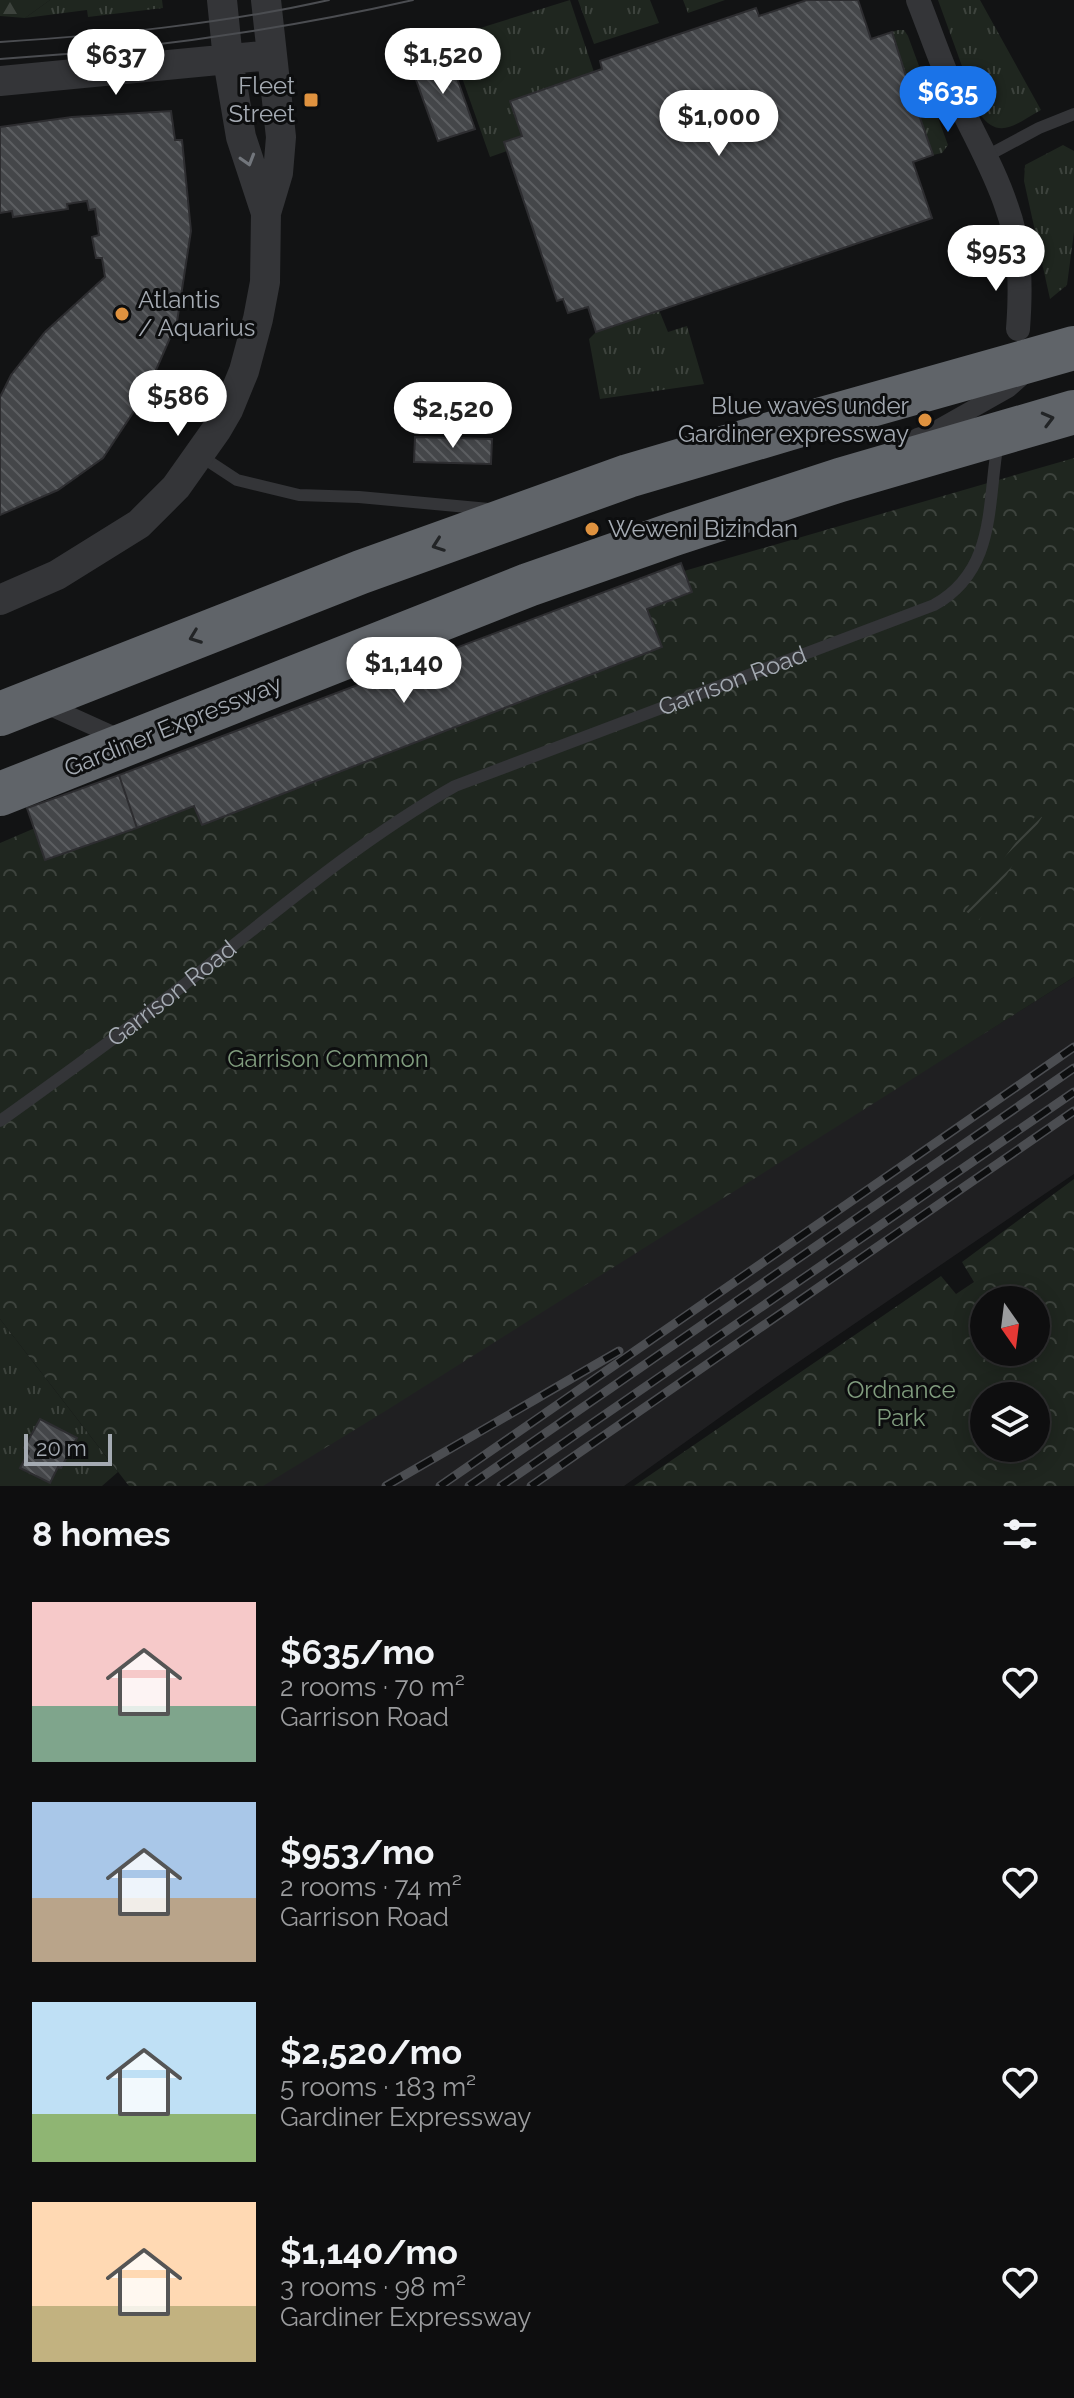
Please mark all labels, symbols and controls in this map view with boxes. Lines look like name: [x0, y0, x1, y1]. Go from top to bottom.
pin: $1,520: [378, 28, 508, 96]
pin: $637: [69, 29, 163, 97]
text: $1,520: [403, 39, 483, 69]
text: $637: [85, 40, 147, 70]
pin: $635: [901, 66, 995, 134]
place label: Fleet Street: [228, 71, 295, 128]
text: $635: [917, 77, 979, 107]
pin: $1,000: [654, 90, 784, 158]
marker: Fleet Street: [302, 91, 320, 109]
text: $1,000: [677, 101, 761, 131]
one-way arrow: [239, 152, 255, 166]
pin: $953: [949, 225, 1043, 293]
text: $953: [966, 236, 1026, 266]
place label: Atlantis / Aquarius: [138, 285, 255, 342]
marker: Atlantis / Aquarius: [113, 305, 131, 323]
pin: $586: [131, 370, 225, 438]
text: $586: [147, 381, 209, 411]
pin: $2,520: [388, 382, 518, 450]
place label: Blue waves under Gardiner expressway: [678, 391, 910, 448]
text: $2,520: [412, 393, 494, 423]
marker: Blue waves under Gardiner expressway: [916, 411, 934, 429]
one-way arrow: [1040, 411, 1054, 428]
place label: Weweni Bizindan: [608, 514, 798, 543]
marker: Weweni Bizindan: [583, 520, 601, 538]
one-way arrow: [432, 535, 446, 551]
one-way arrow: [189, 627, 203, 644]
pin: $1,140: [339, 637, 469, 705]
street label: Garrison Road: [654, 640, 810, 722]
text: $1,140: [364, 648, 444, 678]
street label: Gardiner Expressway: [60, 669, 286, 782]
street label: Garrison Road: [101, 934, 242, 1052]
park label: Garrison Common: [227, 1044, 429, 1073]
north arrow: [970, 1286, 1050, 1366]
map controls: [970, 1286, 1050, 1462]
park label: Ordnance Park: [846, 1375, 956, 1432]
button: layers: [970, 1382, 1050, 1462]
scale bar: [24, 1430, 112, 1466]
text: 20 m: [36, 1435, 87, 1461]
icon: filters: [998, 1512, 1042, 1556]
text: 8 homes: [32, 1514, 171, 1554]
text: $635/mo: [280, 1632, 435, 1672]
icon: home: [96, 1634, 192, 1730]
icon: heart: [998, 1660, 1042, 1704]
text: 2 rooms · 70 m²: [280, 1672, 465, 1702]
text: Garrison Road: [280, 1702, 449, 1732]
text: $953/mo: [280, 1832, 434, 1872]
icon: home: [96, 1834, 192, 1930]
icon: heart: [998, 1860, 1042, 1904]
text: 2 rooms · 74 m²: [280, 1872, 462, 1902]
text: Garrison Road: [280, 1902, 449, 1932]
text: $2,520/mo: [280, 2032, 462, 2072]
icon: home: [96, 2034, 192, 2130]
icon: heart: [998, 2060, 1042, 2104]
text: 5 rooms · 183 m²: [280, 2072, 476, 2102]
text: Gardiner Expressway: [280, 2102, 531, 2132]
text: $1,140/mo: [280, 2232, 458, 2272]
icon: home: [96, 2234, 192, 2330]
icon: heart: [998, 2260, 1042, 2304]
text: 3 rooms · 98 m²: [280, 2272, 466, 2302]
text: Gardiner Expressway: [280, 2302, 531, 2332]

